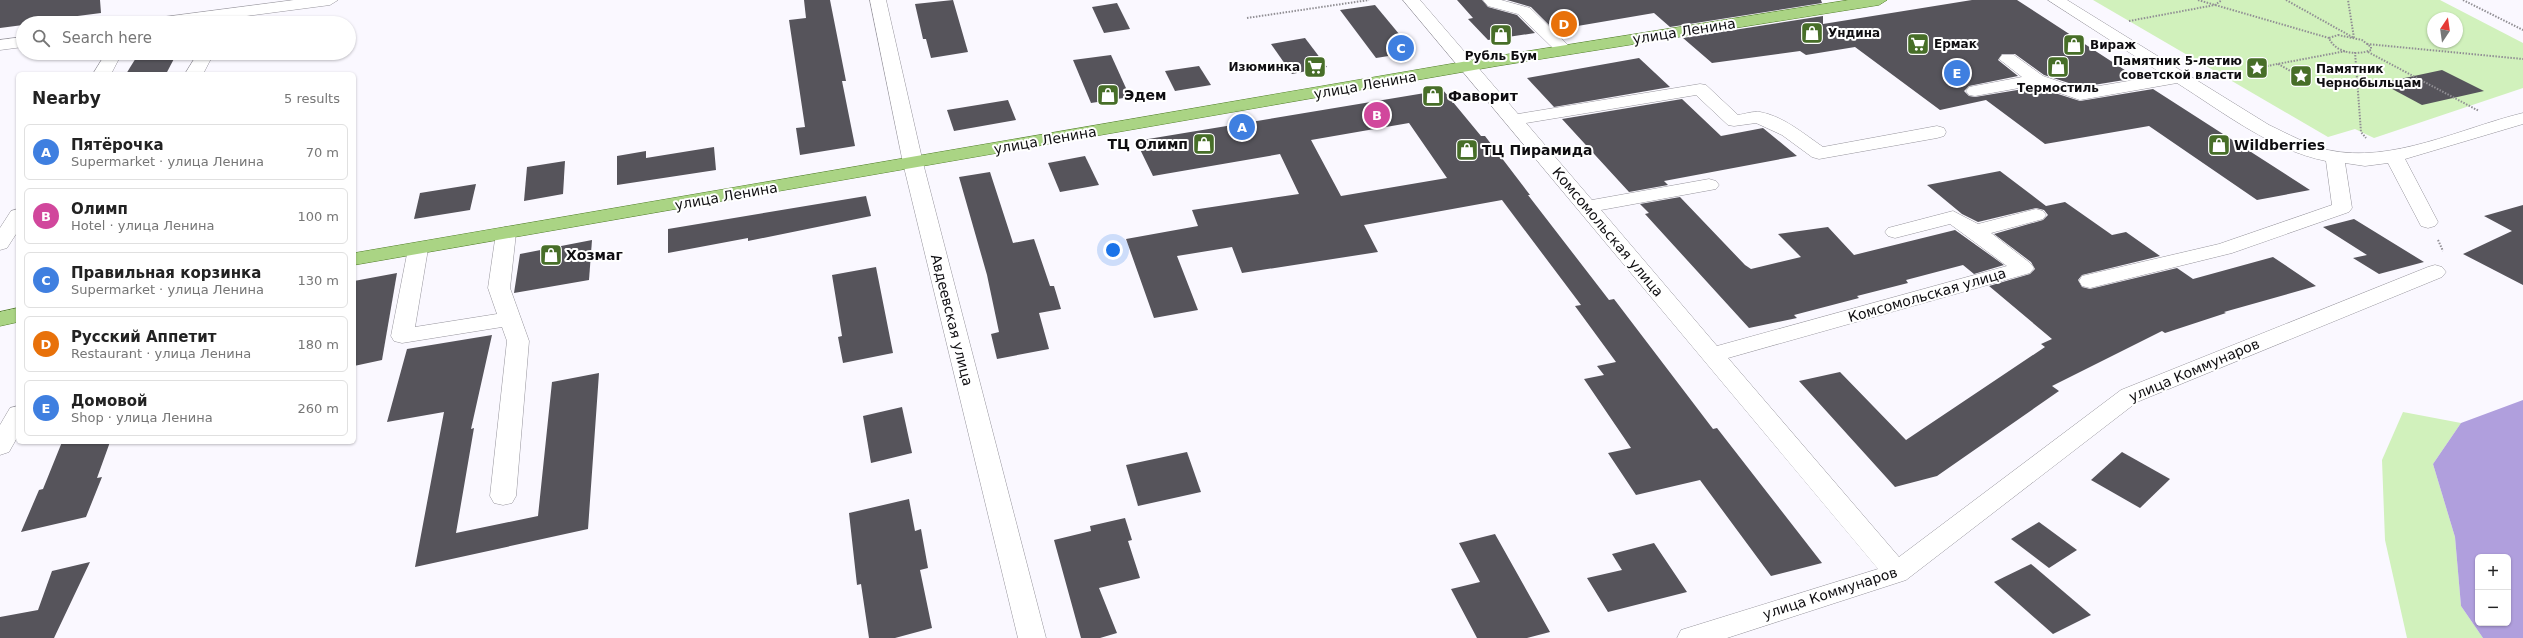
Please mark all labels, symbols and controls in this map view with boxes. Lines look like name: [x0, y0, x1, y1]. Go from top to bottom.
pin: D: [1551, 9, 1577, 39]
north arrow: [2427, 12, 2463, 48]
street label: улица Ленина: [1631, 15, 1737, 47]
search box: [16, 16, 356, 60]
shop icon: Ундина: [1799, 20, 1825, 46]
shop icon: Рубль Бум: [1488, 22, 1514, 48]
place label: Ундина: [1828, 26, 1880, 40]
icon: search: [30, 27, 52, 49]
text: Search here: [62, 29, 152, 47]
supermarket icon: Ермак: [1905, 31, 1931, 57]
shop icon: Вираж: [2061, 32, 2087, 58]
pin: C: [1388, 33, 1414, 63]
place label: Ермак: [1934, 37, 1977, 51]
place label: Вираж: [2090, 38, 2136, 52]
place label: Рубль Бум: [1465, 49, 1537, 63]
supermarket icon: Изюминка: [1302, 54, 1328, 80]
shop icon: Термостиль: [2045, 54, 2071, 80]
place label: Памятник 5-летию советской власти: [2113, 54, 2242, 82]
place icon: Памятник 5-летию советской власти: [2244, 55, 2270, 81]
pin: E: [1944, 58, 1970, 88]
place label: Изюминка: [1229, 60, 1300, 74]
place label: Памятник Чернобыльцам: [2316, 62, 2421, 90]
place icon: Памятник Чернобыльцам: [2288, 63, 2314, 89]
street label: улица Ленина: [1312, 68, 1418, 102]
place label: Термостиль: [2017, 81, 2099, 95]
shop icon: Эдем: [1095, 82, 1121, 108]
shop icon: Фаворит: [1420, 83, 1446, 109]
place label: Эдем: [1124, 87, 1167, 103]
text: Nearby: [32, 88, 101, 108]
place label: Фаворит: [1448, 88, 1519, 104]
text: 5 results: [284, 91, 340, 106]
pin: B: [1364, 100, 1390, 130]
pin: A: [1229, 112, 1255, 142]
street label: улица Ленина: [992, 123, 1098, 157]
shop icon: ТЦ Олимп: [1191, 131, 1217, 157]
shop icon: Wildberries: [2206, 132, 2232, 158]
text: Пятёрочка: [71, 136, 164, 154]
place label: ТЦ Олимп: [1108, 136, 1188, 152]
shop icon: ТЦ Пирамида: [1454, 137, 1480, 163]
place label: Wildberries: [2234, 137, 2325, 153]
place label: ТЦ Пирамида: [1482, 142, 1592, 158]
text: A: [41, 145, 51, 160]
text: 70 m: [306, 145, 339, 160]
text: Supermarket · улица Ленина: [71, 154, 264, 169]
street label: Комсомольская улица: [1549, 164, 1667, 300]
street label: улица Ленина: [673, 179, 779, 213]
text: Олимп: [71, 200, 128, 218]
text: B: [41, 209, 51, 224]
text: 100 m: [297, 209, 339, 224]
text: Hotel · улица Ленина: [71, 218, 214, 233]
your location: [1103, 240, 1123, 260]
shop icon: Хозмаг: [538, 242, 564, 268]
place label: Хозмаг: [566, 247, 623, 263]
street label: Авдеевская улица: [928, 253, 976, 387]
text: Правильная корзинка: [71, 264, 261, 282]
street label: Комсомольская улица: [1846, 265, 2008, 325]
text: C: [41, 273, 51, 288]
text: 130 m: [297, 273, 339, 288]
text: Supermarket · улица Ленина: [71, 282, 264, 297]
text: Русский Аппетит: [71, 328, 216, 346]
street label: улица Коммунаров: [2126, 335, 2262, 405]
text: D: [41, 337, 51, 352]
text: 180 m: [297, 337, 339, 352]
text: Restaurant · улица Ленина: [71, 346, 251, 361]
text: Домовой: [71, 392, 148, 410]
text: E: [42, 401, 50, 416]
text: 260 m: [297, 401, 339, 416]
text: Shop · улица Ленина: [71, 410, 213, 425]
map controls: [2475, 554, 2511, 626]
button: +: [2475, 554, 2511, 590]
street label: улица Коммунаров: [1761, 564, 1899, 622]
button: −: [2475, 590, 2511, 626]

